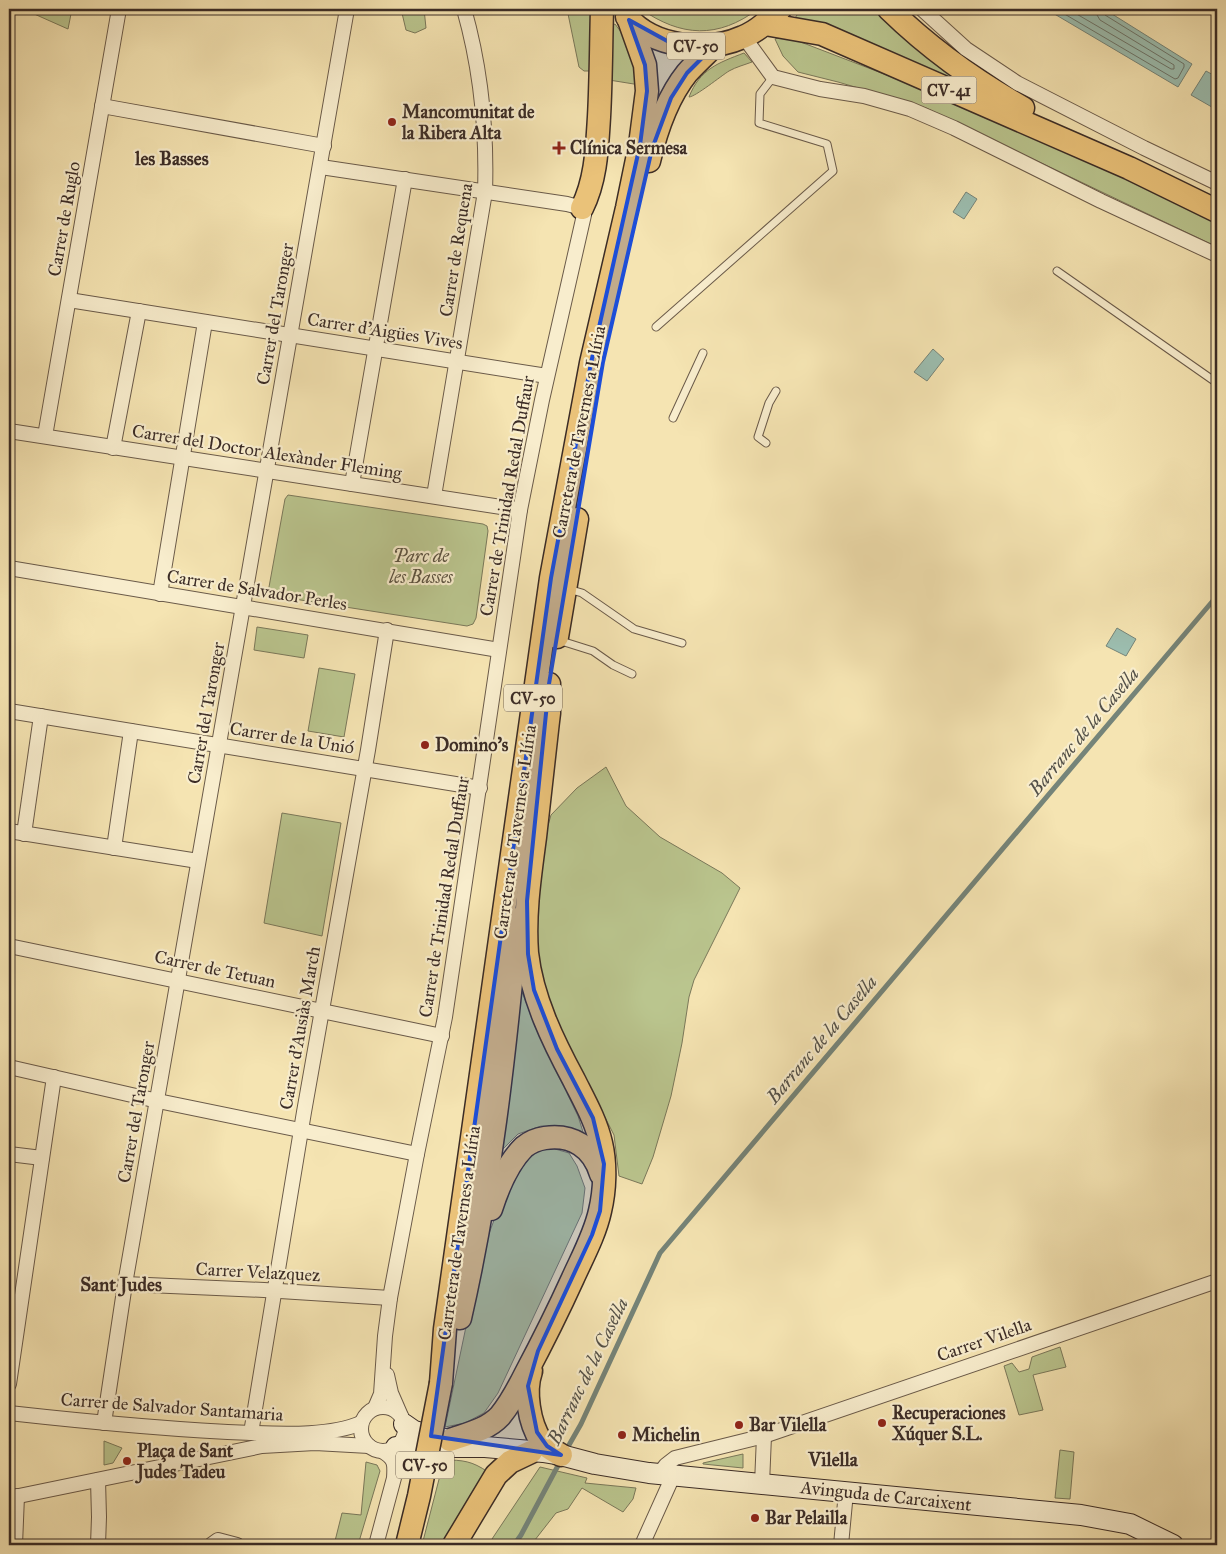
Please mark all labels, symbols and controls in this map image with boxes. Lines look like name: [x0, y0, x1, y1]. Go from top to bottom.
road number: CV-50: [667, 32, 725, 59]
road number: CV-41: [922, 76, 976, 104]
place label: Mancomunitat de la Ribera Alta: [401, 101, 535, 144]
marker: Mancomunitat de la Ribera Alta: [386, 116, 398, 128]
place label: Clínica Sermesa: [570, 137, 688, 159]
marker: Clínica Sermesa: [552, 141, 566, 155]
district label: les Basses: [134, 147, 209, 170]
street label: Carrer de Ruglo: [43, 160, 86, 278]
street label: Carrer de Requena: [435, 181, 478, 318]
street label: Carrer del Taronger: [252, 241, 299, 387]
street label: Carrer d'Aigües Vives: [306, 308, 464, 355]
street label: Carretera de Tavernes a Llíria: [548, 323, 611, 540]
street label: Carrer de Trinidad Redal Duffaur: [475, 374, 539, 618]
street label: Carrer del Doctor Alexànder Fleming: [130, 420, 404, 485]
park label: Parc de les Basses: [388, 545, 454, 588]
street label: Carrer de Salvador Perles: [165, 565, 349, 615]
street label: Carrer del Taronger: [183, 640, 230, 786]
water label: Barranc de la Casella: [1023, 663, 1144, 801]
road number: CV-50: [504, 684, 562, 711]
street label: Carrer de la Unió: [228, 717, 356, 759]
street label: Carretera de Tavernes a Llíria: [489, 723, 541, 941]
place label: Domino's: [435, 734, 509, 756]
marker: Domino's: [419, 739, 431, 751]
street label: Carrer de Trinidad Redal Duffaur: [414, 775, 474, 1019]
street label: Carrer de Tetuan: [152, 945, 278, 993]
street label: Carrer d'Ausiàs March: [275, 945, 325, 1111]
water label: Barranc de la Casella: [761, 971, 882, 1109]
street label: Carrer del Taronger: [113, 1039, 160, 1185]
street label: Carretera de Tavernes a Llíria: [433, 1124, 485, 1342]
street label: Carrer Velazquez: [195, 1258, 321, 1287]
district label: Sant Judes: [80, 1273, 162, 1297]
water label: Barranc de la Casella: [542, 1294, 633, 1449]
street label: Carrer Vilella: [934, 1313, 1035, 1366]
street label: Carrer de Salvador Santamaria: [60, 1388, 284, 1426]
place label: Recuperaciones Xúquer S.L.: [891, 1402, 1006, 1446]
place label: Bar Vilella: [749, 1414, 827, 1436]
marker: Recuperaciones Xúquer S.L.: [876, 1417, 888, 1429]
marker: Bar Vilella: [733, 1419, 745, 1431]
place label: Michelin: [632, 1424, 700, 1446]
marker: Michelin: [616, 1429, 628, 1441]
place label: Plaça de Sant Judes Tadeu: [135, 1440, 234, 1484]
district label: Vilella: [807, 1448, 859, 1471]
road number: CV-50: [396, 1452, 454, 1478]
marker: Plaça de Sant Judes Tadeu: [121, 1455, 133, 1467]
street label: Avinguda de Carcaixent: [798, 1476, 973, 1517]
place label: Bar Pelailla: [765, 1507, 848, 1529]
marker: Bar Pelailla: [749, 1512, 761, 1524]

